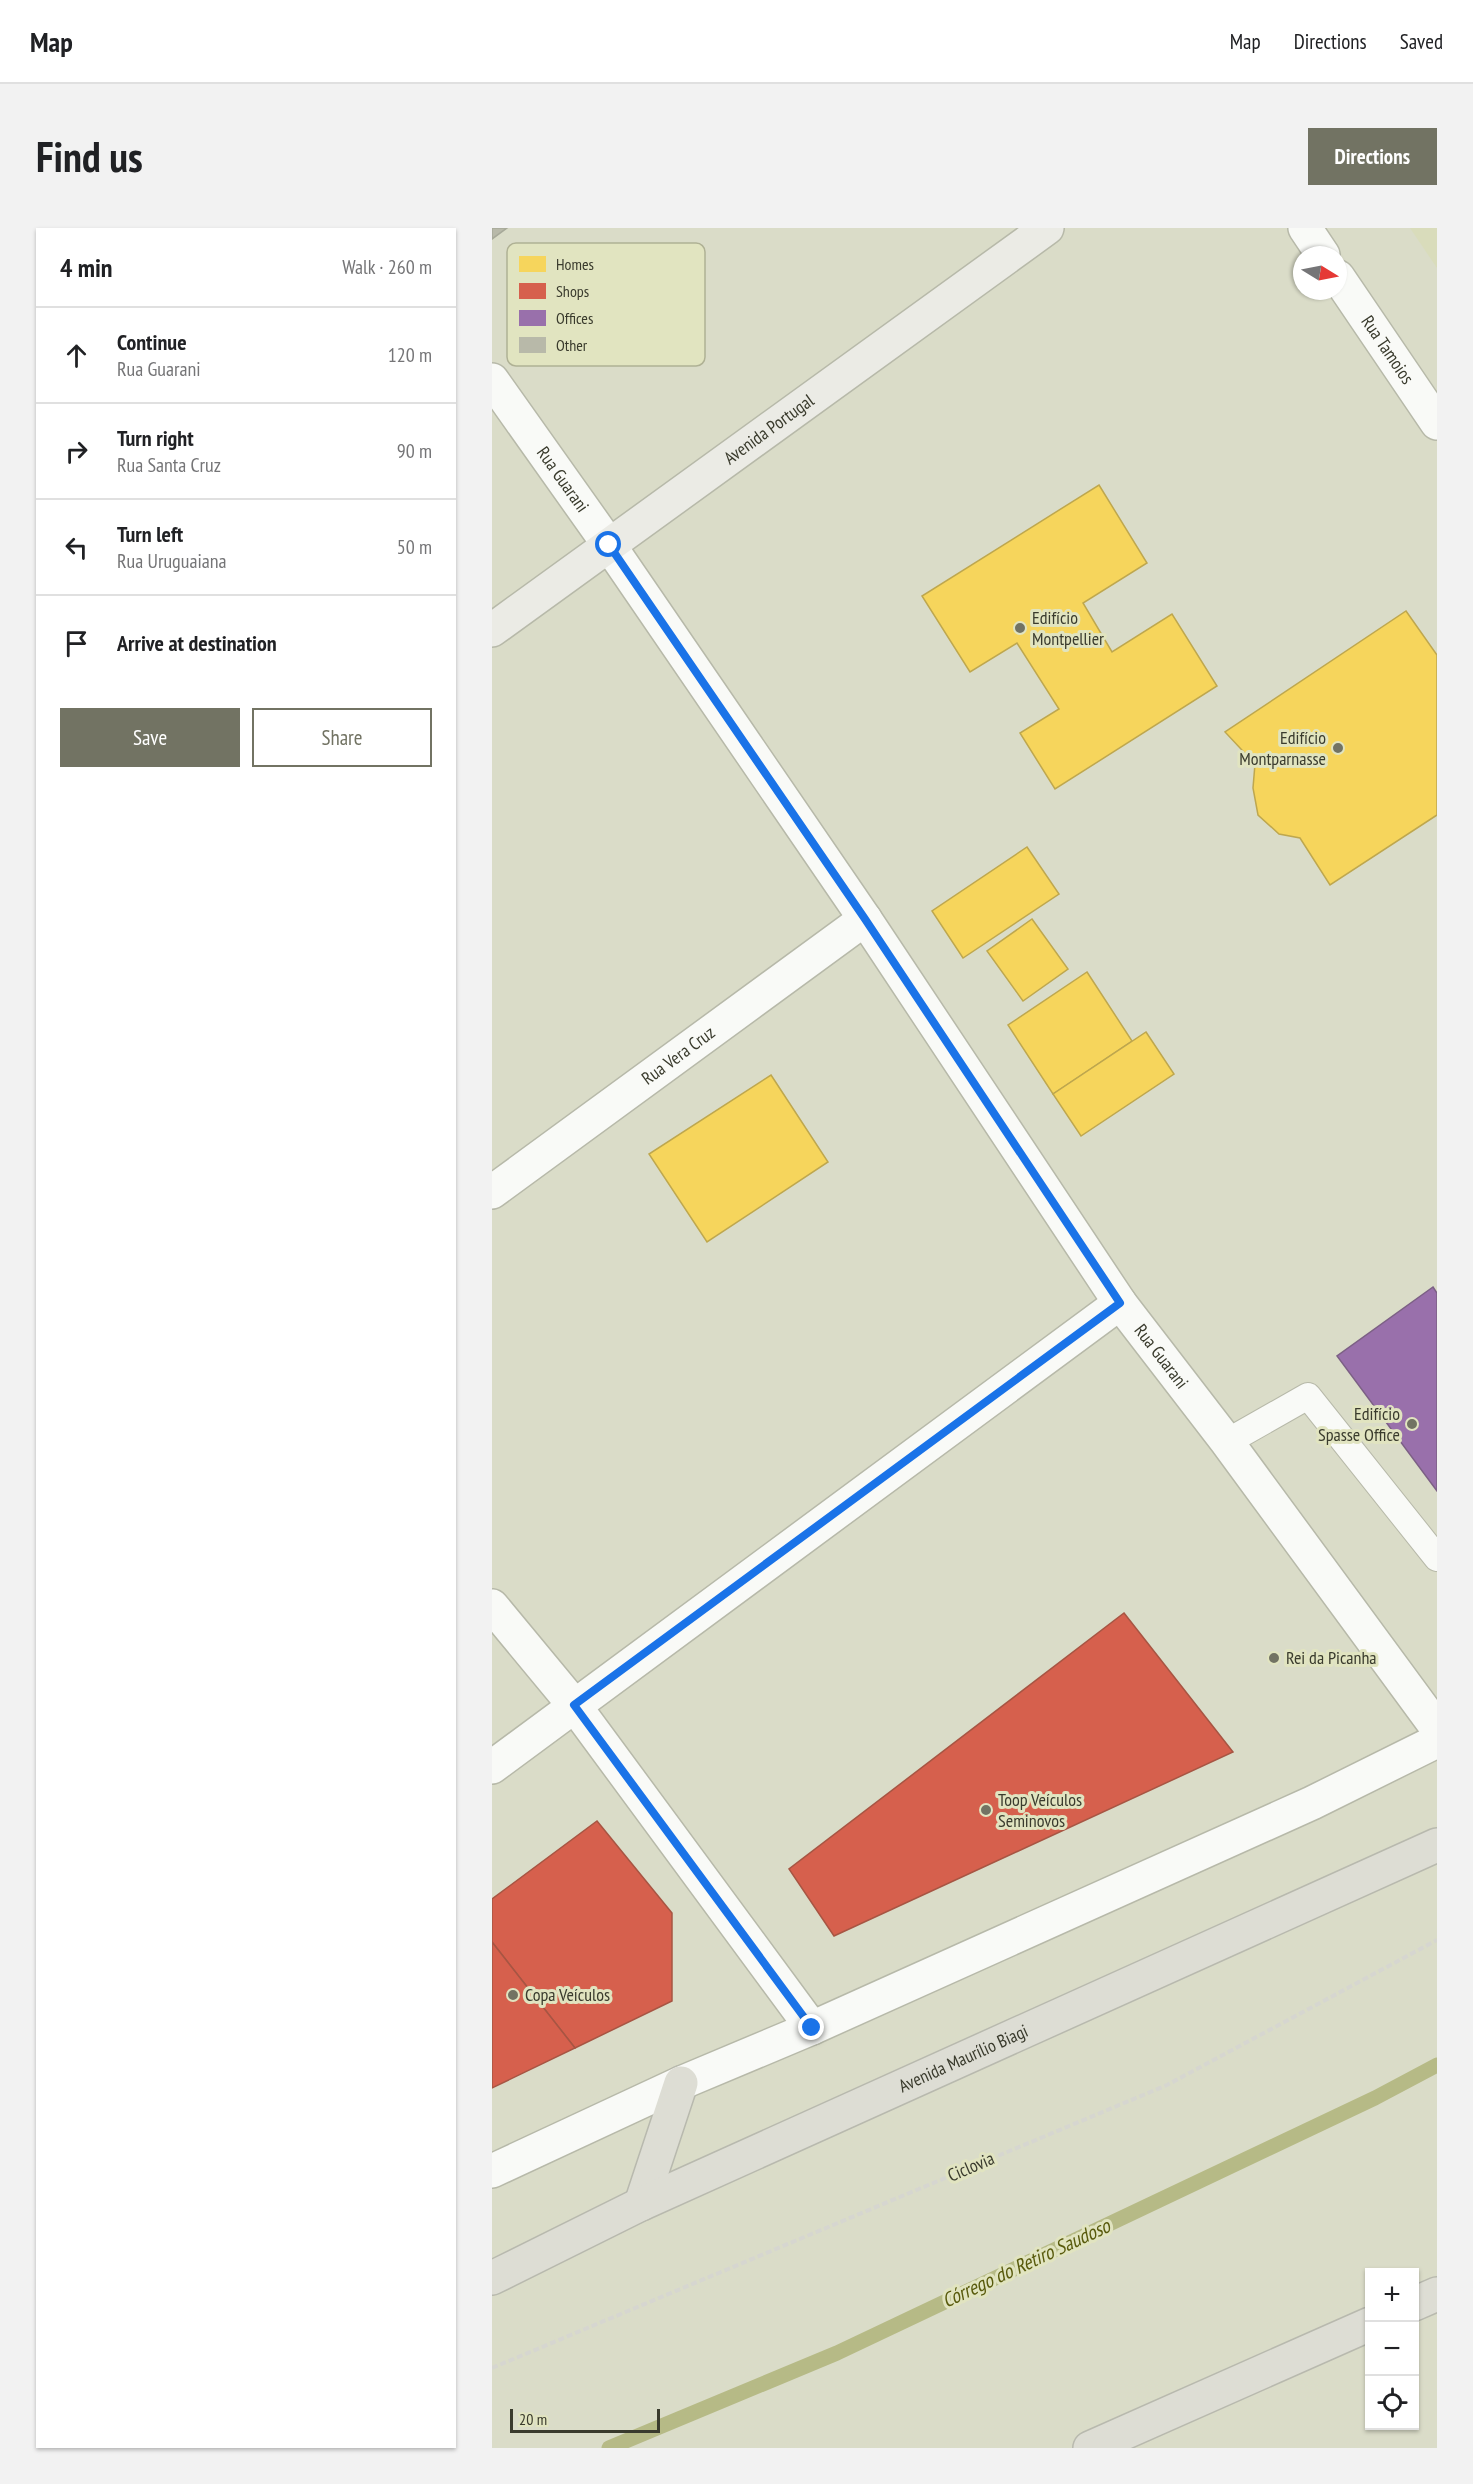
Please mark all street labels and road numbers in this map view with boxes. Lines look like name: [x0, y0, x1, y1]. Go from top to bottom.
street label: Rua Tamoios: [1356, 311, 1419, 388]
street label: Avenida Portugal: [719, 388, 819, 469]
street label: Rua Guarani: [532, 442, 594, 517]
street label: Rua Vera Cruz: [637, 1021, 719, 1090]
street label: Rua Guarani: [1130, 1319, 1194, 1393]
street label: Avenida Maurílio Biagi: [895, 2019, 1031, 2097]
street label: Ciclovia: [944, 2146, 998, 2187]

